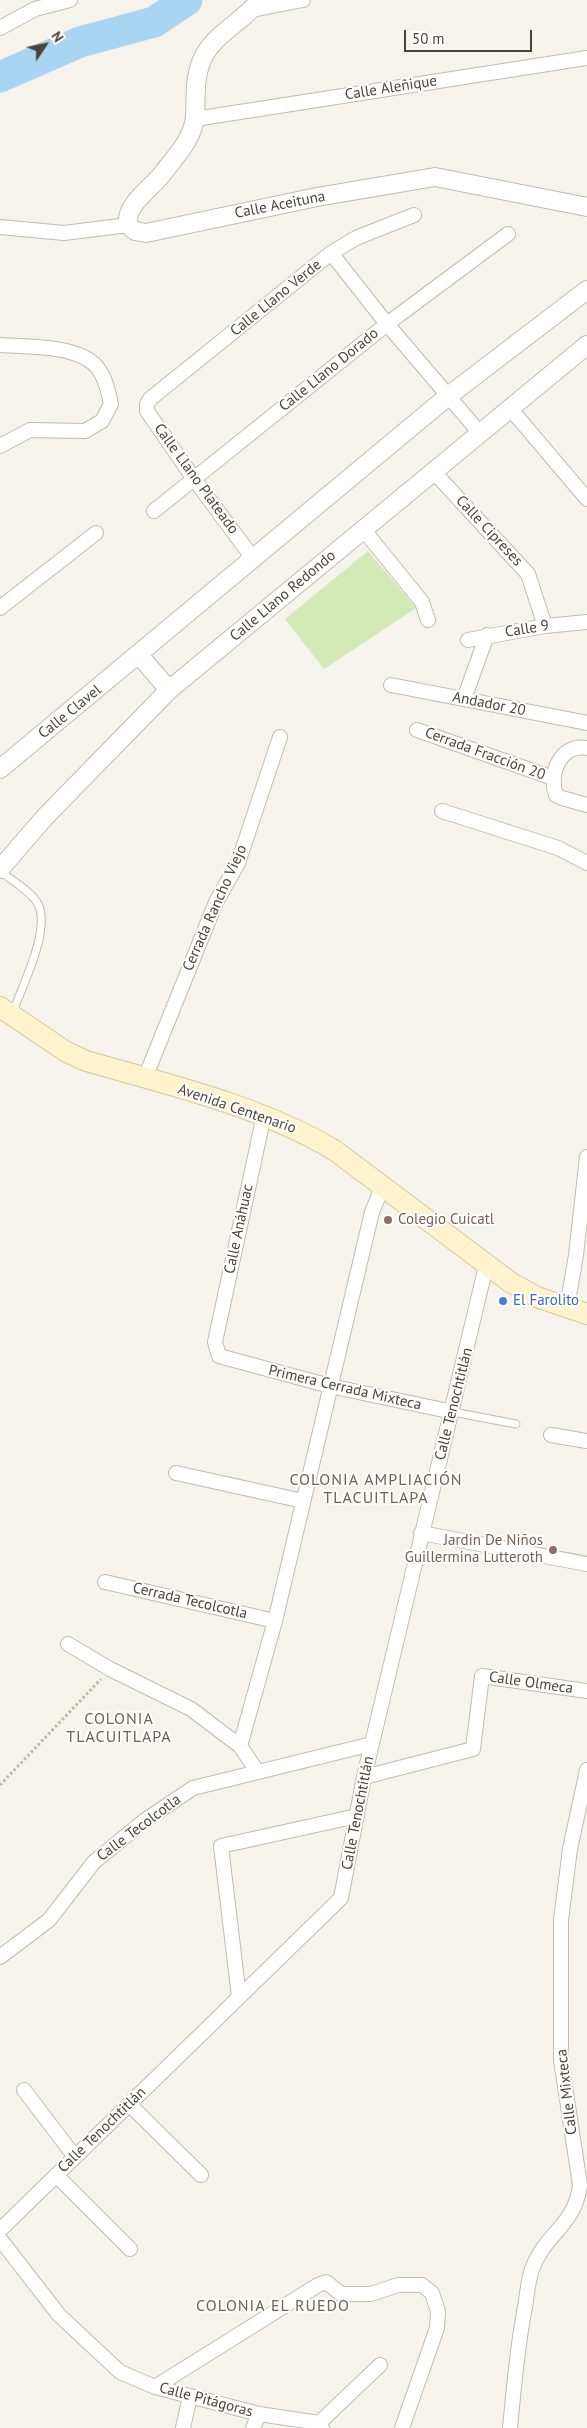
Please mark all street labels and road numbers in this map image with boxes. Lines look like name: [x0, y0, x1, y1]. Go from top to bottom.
street label: Calle Aleñique: [344, 72, 438, 104]
street label: Calle Aceituna: [233, 187, 327, 223]
street label: Calle Llano Verde: [227, 256, 325, 340]
street label: Calle Llano Dorado: [276, 324, 382, 416]
street label: Calle Llano Plateado: [150, 420, 242, 538]
street label: Calle Cipreses: [452, 492, 526, 570]
street label: Calle Llano Redondo: [227, 547, 339, 645]
street label: Calle 9: [504, 617, 550, 641]
street label: Calle Clavel: [35, 681, 105, 743]
street label: Andador 20: [451, 688, 527, 720]
street label: Cerrada Fracción 20: [422, 724, 548, 784]
street label: Cerrada Rancho Viejo: [179, 842, 251, 974]
street label: Avenida Centenario: [176, 1080, 298, 1138]
street label: Calle Anáhuac: [221, 1183, 257, 1275]
street label: Calle Tenochtitlán: [431, 1346, 477, 1462]
street label: Primera Cerrada Mixteca: [267, 1362, 423, 1414]
street label: Cerrada Tecolcotla: [131, 1579, 249, 1623]
street label: Calle Olmeca: [488, 1668, 574, 1698]
street label: Calle Tenochtitlán: [338, 1755, 378, 1871]
street label: Calle Tecolcotla: [94, 1791, 184, 1865]
street label: Calle Mixteca: [553, 2048, 581, 2136]
street label: Calle Tenochtitlán: [54, 2083, 150, 2177]
street label: Calle Pitágoras: [157, 2379, 255, 2421]

